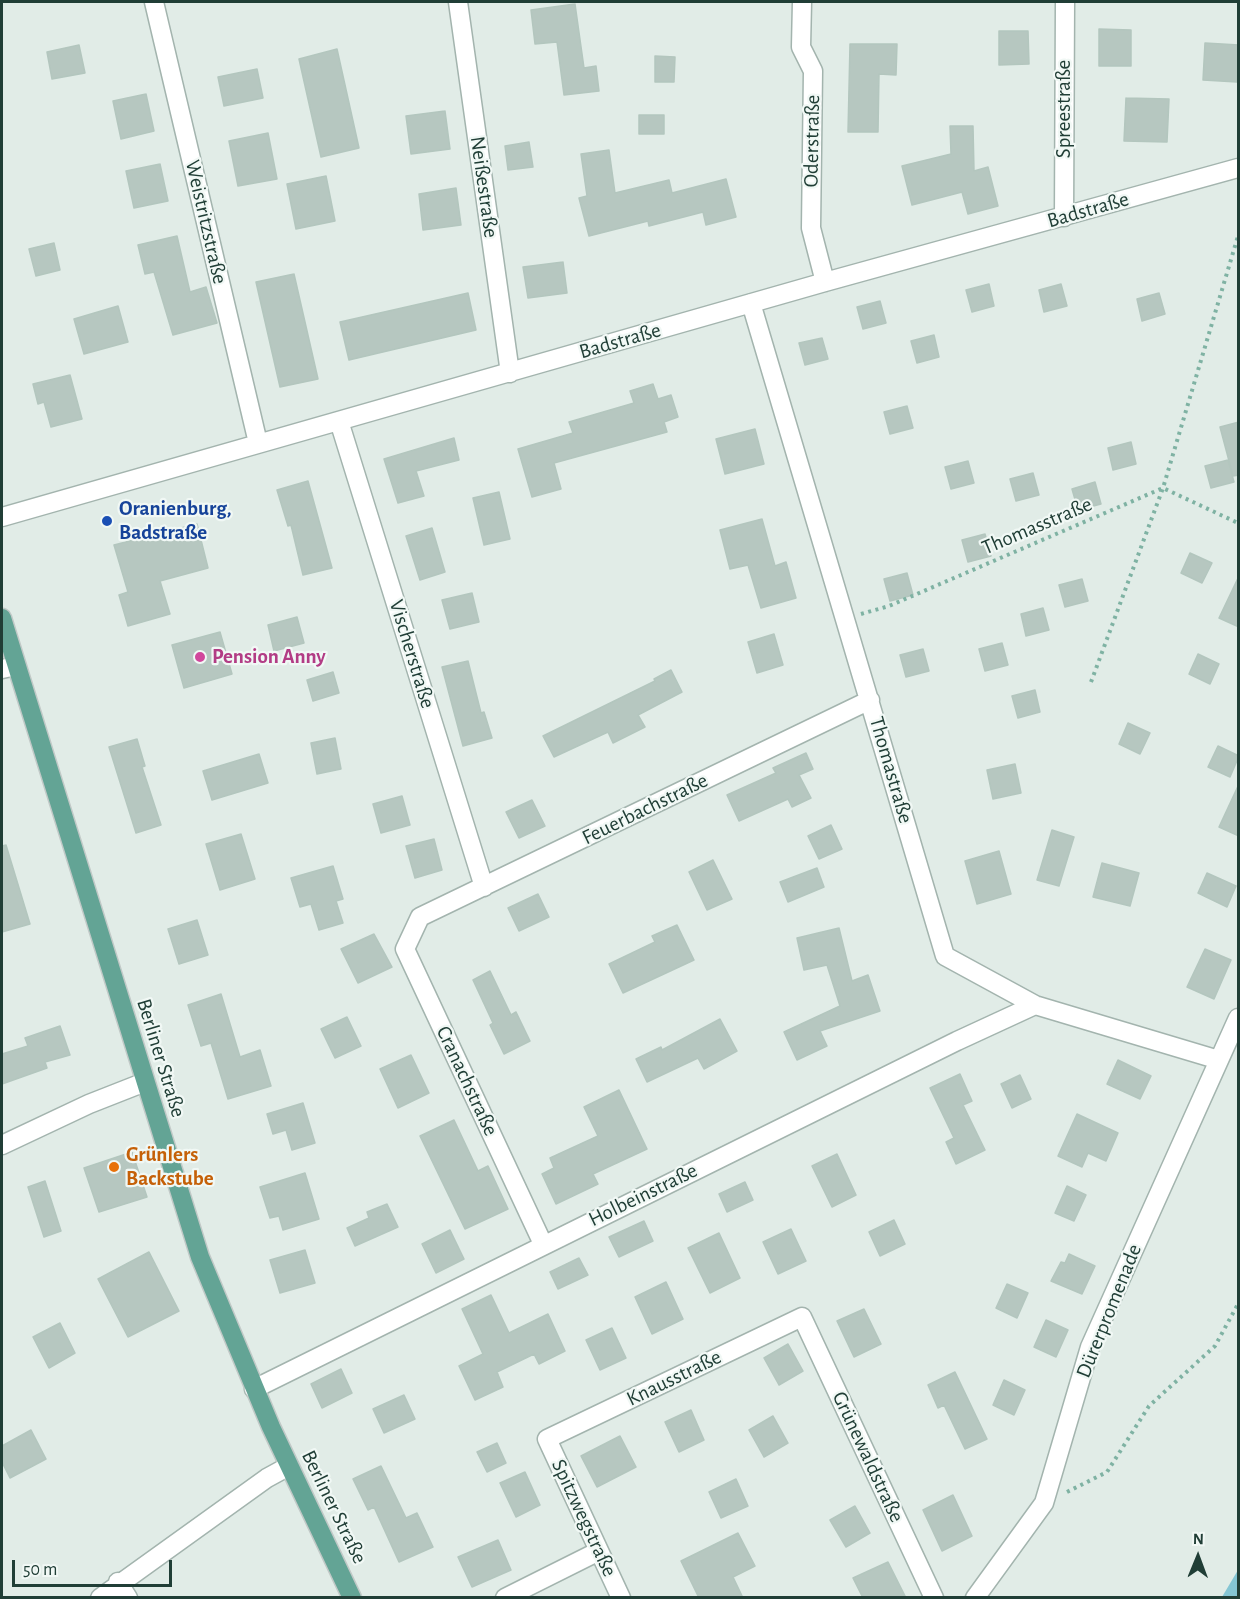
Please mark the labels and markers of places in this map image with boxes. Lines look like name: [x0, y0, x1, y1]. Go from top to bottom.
place label: Oranienburg, Badstraße: [119, 496, 231, 546]
marker: Oranienburg, Badstraße: [100, 514, 114, 528]
place label: Pension Anny: [212, 644, 326, 670]
marker: Pension Anny: [193, 650, 207, 664]
place label: Grünlers Backstube: [126, 1142, 214, 1192]
marker: Grünlers Backstube: [107, 1160, 121, 1174]

